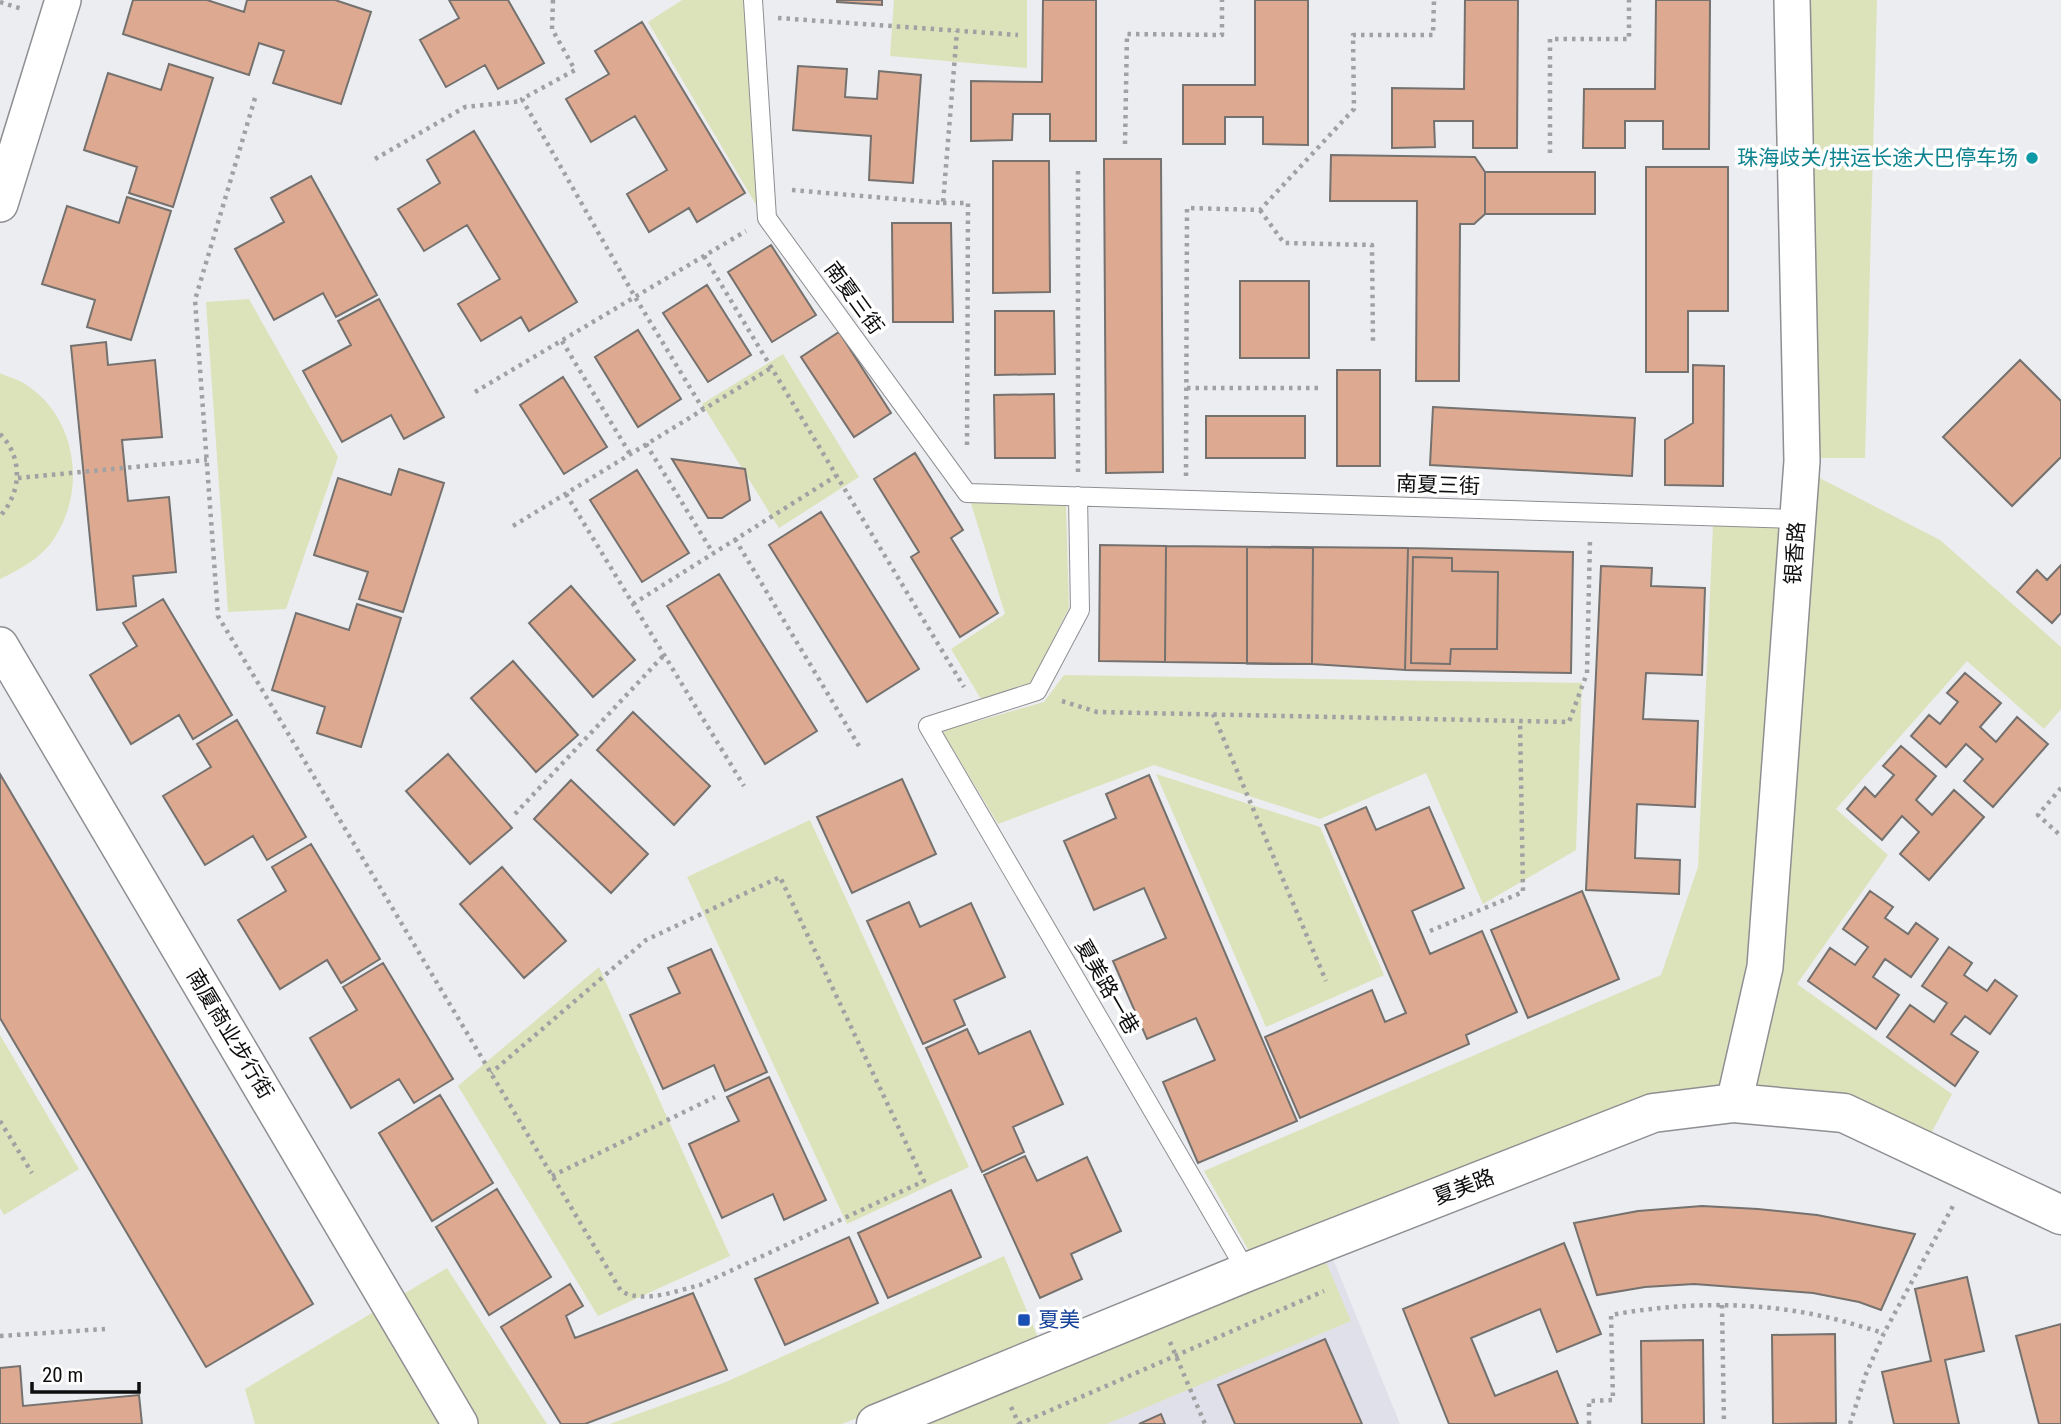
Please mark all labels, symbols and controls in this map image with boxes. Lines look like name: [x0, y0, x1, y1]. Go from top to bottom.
place label: 珠海歧关/拱运长途大巴停车场: [1737, 146, 2018, 170]
marker: 珠海歧关/拱运长途大巴停车场: [2024, 150, 2040, 166]
street label: 南夏三街: [820, 257, 888, 339]
street label: 南夏三街: [1396, 472, 1480, 498]
street label: 银香路: [1781, 521, 1809, 585]
street label: 夏美路一巷: [1070, 936, 1144, 1038]
street label: 南厦商业步行街: [182, 965, 278, 1103]
street label: 夏美路: [1430, 1165, 1498, 1209]
place label: 夏美: [1038, 1308, 1080, 1332]
marker: 夏美: [1016, 1312, 1032, 1328]
scale bar: [32, 1350, 138, 1394]
text: 20 m: [42, 1363, 83, 1387]

